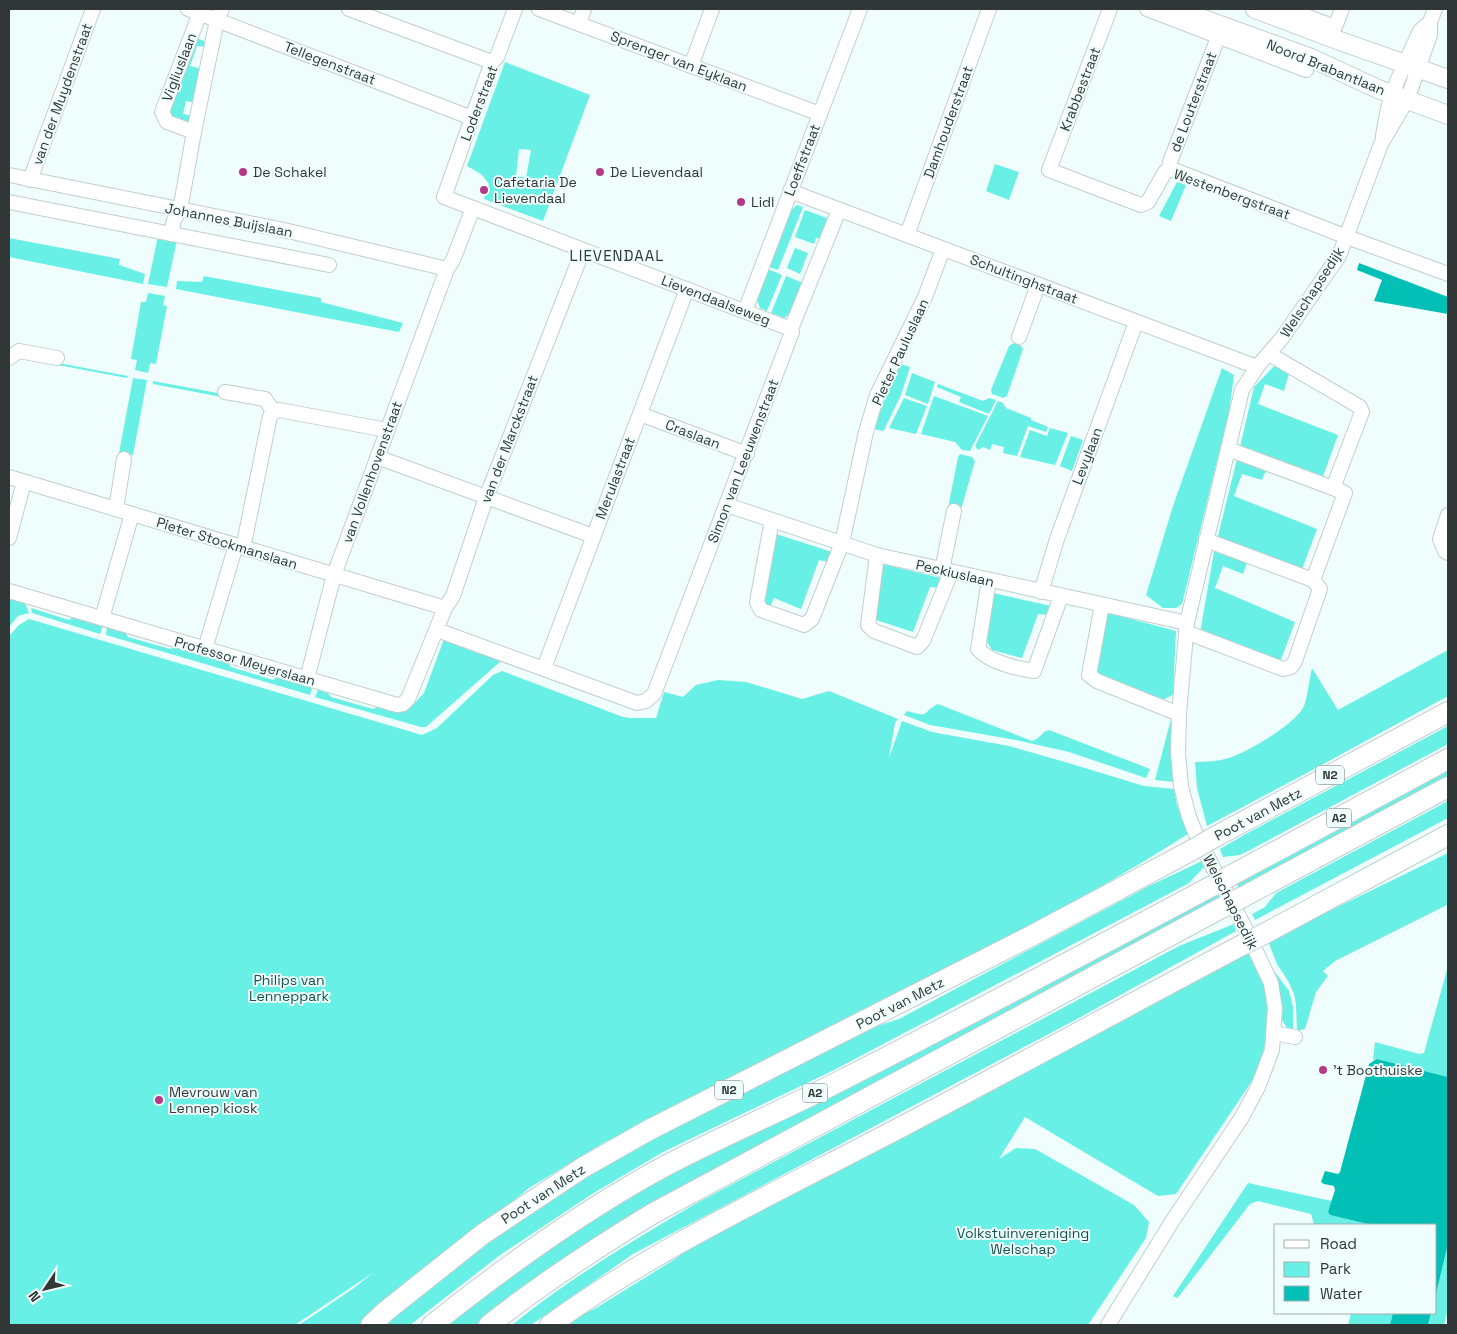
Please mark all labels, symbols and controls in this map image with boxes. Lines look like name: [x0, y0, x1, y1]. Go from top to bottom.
street label: van der Muydenstraat: [28, 21, 96, 167]
street label: Sprenger van Eyklaan: [608, 27, 750, 95]
street label: Vigliuslaan: [158, 30, 200, 104]
street label: Noord Brabantlaan: [1264, 35, 1388, 99]
street label: Tellegenstraat: [282, 37, 378, 89]
street label: Krabbestraat: [1056, 44, 1104, 134]
street label: de Louterstraat: [1166, 49, 1220, 155]
street label: Loderstraat: [456, 63, 502, 143]
street label: Damhouderstraat: [919, 63, 977, 181]
street label: Loeffstraat: [780, 121, 824, 199]
place label: De Schakel: [253, 163, 327, 181]
place label: De Lievendaal: [610, 163, 703, 181]
street label: Westenbergstraat: [1171, 165, 1293, 223]
marker: De Schakel: [237, 166, 249, 178]
marker: De Lievendaal: [594, 166, 606, 178]
place label: Cafetaria De Lievendaal: [494, 173, 577, 207]
marker: Cafetaria De Lievendaal: [478, 184, 490, 196]
place label: Lidl: [751, 193, 775, 211]
marker: Lidl: [735, 196, 747, 208]
street label: Johannes Buijslaan: [164, 199, 294, 241]
street label: Welschapsedijk: [1276, 243, 1348, 341]
district label: LIEVENDAAL: [570, 246, 664, 265]
street label: Schultinghstraat: [967, 250, 1081, 308]
street label: Lievendaalseweg: [659, 271, 773, 329]
street label: Pieter Pauluslaan: [867, 296, 933, 408]
street label: van der Marckstraat: [476, 373, 542, 505]
street label: Simon van Leeuwenstraat: [703, 377, 783, 545]
street label: van Vollenhovenstraat: [338, 399, 406, 545]
street label: Craslaan: [663, 415, 723, 453]
street label: Levylaan: [1068, 425, 1106, 487]
street label: Merulastraat: [591, 434, 639, 522]
street label: Pieter Stockmanslaan: [154, 513, 300, 573]
street label: Peckiuslaan: [914, 555, 996, 591]
street label: Professor Meyerslaan: [172, 632, 318, 690]
road number: N2: [1316, 766, 1344, 784]
street label: Poot van Metz: [1211, 783, 1305, 845]
road number: A2: [1326, 808, 1352, 828]
street label: Welschapsedijk: [1199, 851, 1263, 953]
park label: Philips van Lenneppark: [249, 971, 330, 1005]
street label: Poot van Metz: [853, 973, 947, 1033]
place label: 't Boothuiske: [1333, 1061, 1423, 1079]
marker: 't Boothuiske: [1317, 1064, 1329, 1076]
road number: N2: [715, 1080, 743, 1100]
place label: Mevrouw van Lennep kiosk: [169, 1083, 258, 1117]
road number: A2: [802, 1084, 828, 1102]
marker: Mevrouw van Lennep kiosk: [153, 1094, 165, 1106]
street label: Poot van Metz: [498, 1160, 588, 1228]
park label: Volkstuinvereniging Welschap: [957, 1224, 1089, 1258]
legend: [1274, 1224, 1437, 1314]
text: Road: [1320, 1234, 1357, 1253]
text: Park: [1320, 1259, 1351, 1278]
north arrow: [20, 1264, 70, 1314]
text: Water: [1320, 1284, 1363, 1303]
text: N: [24, 1287, 44, 1305]

